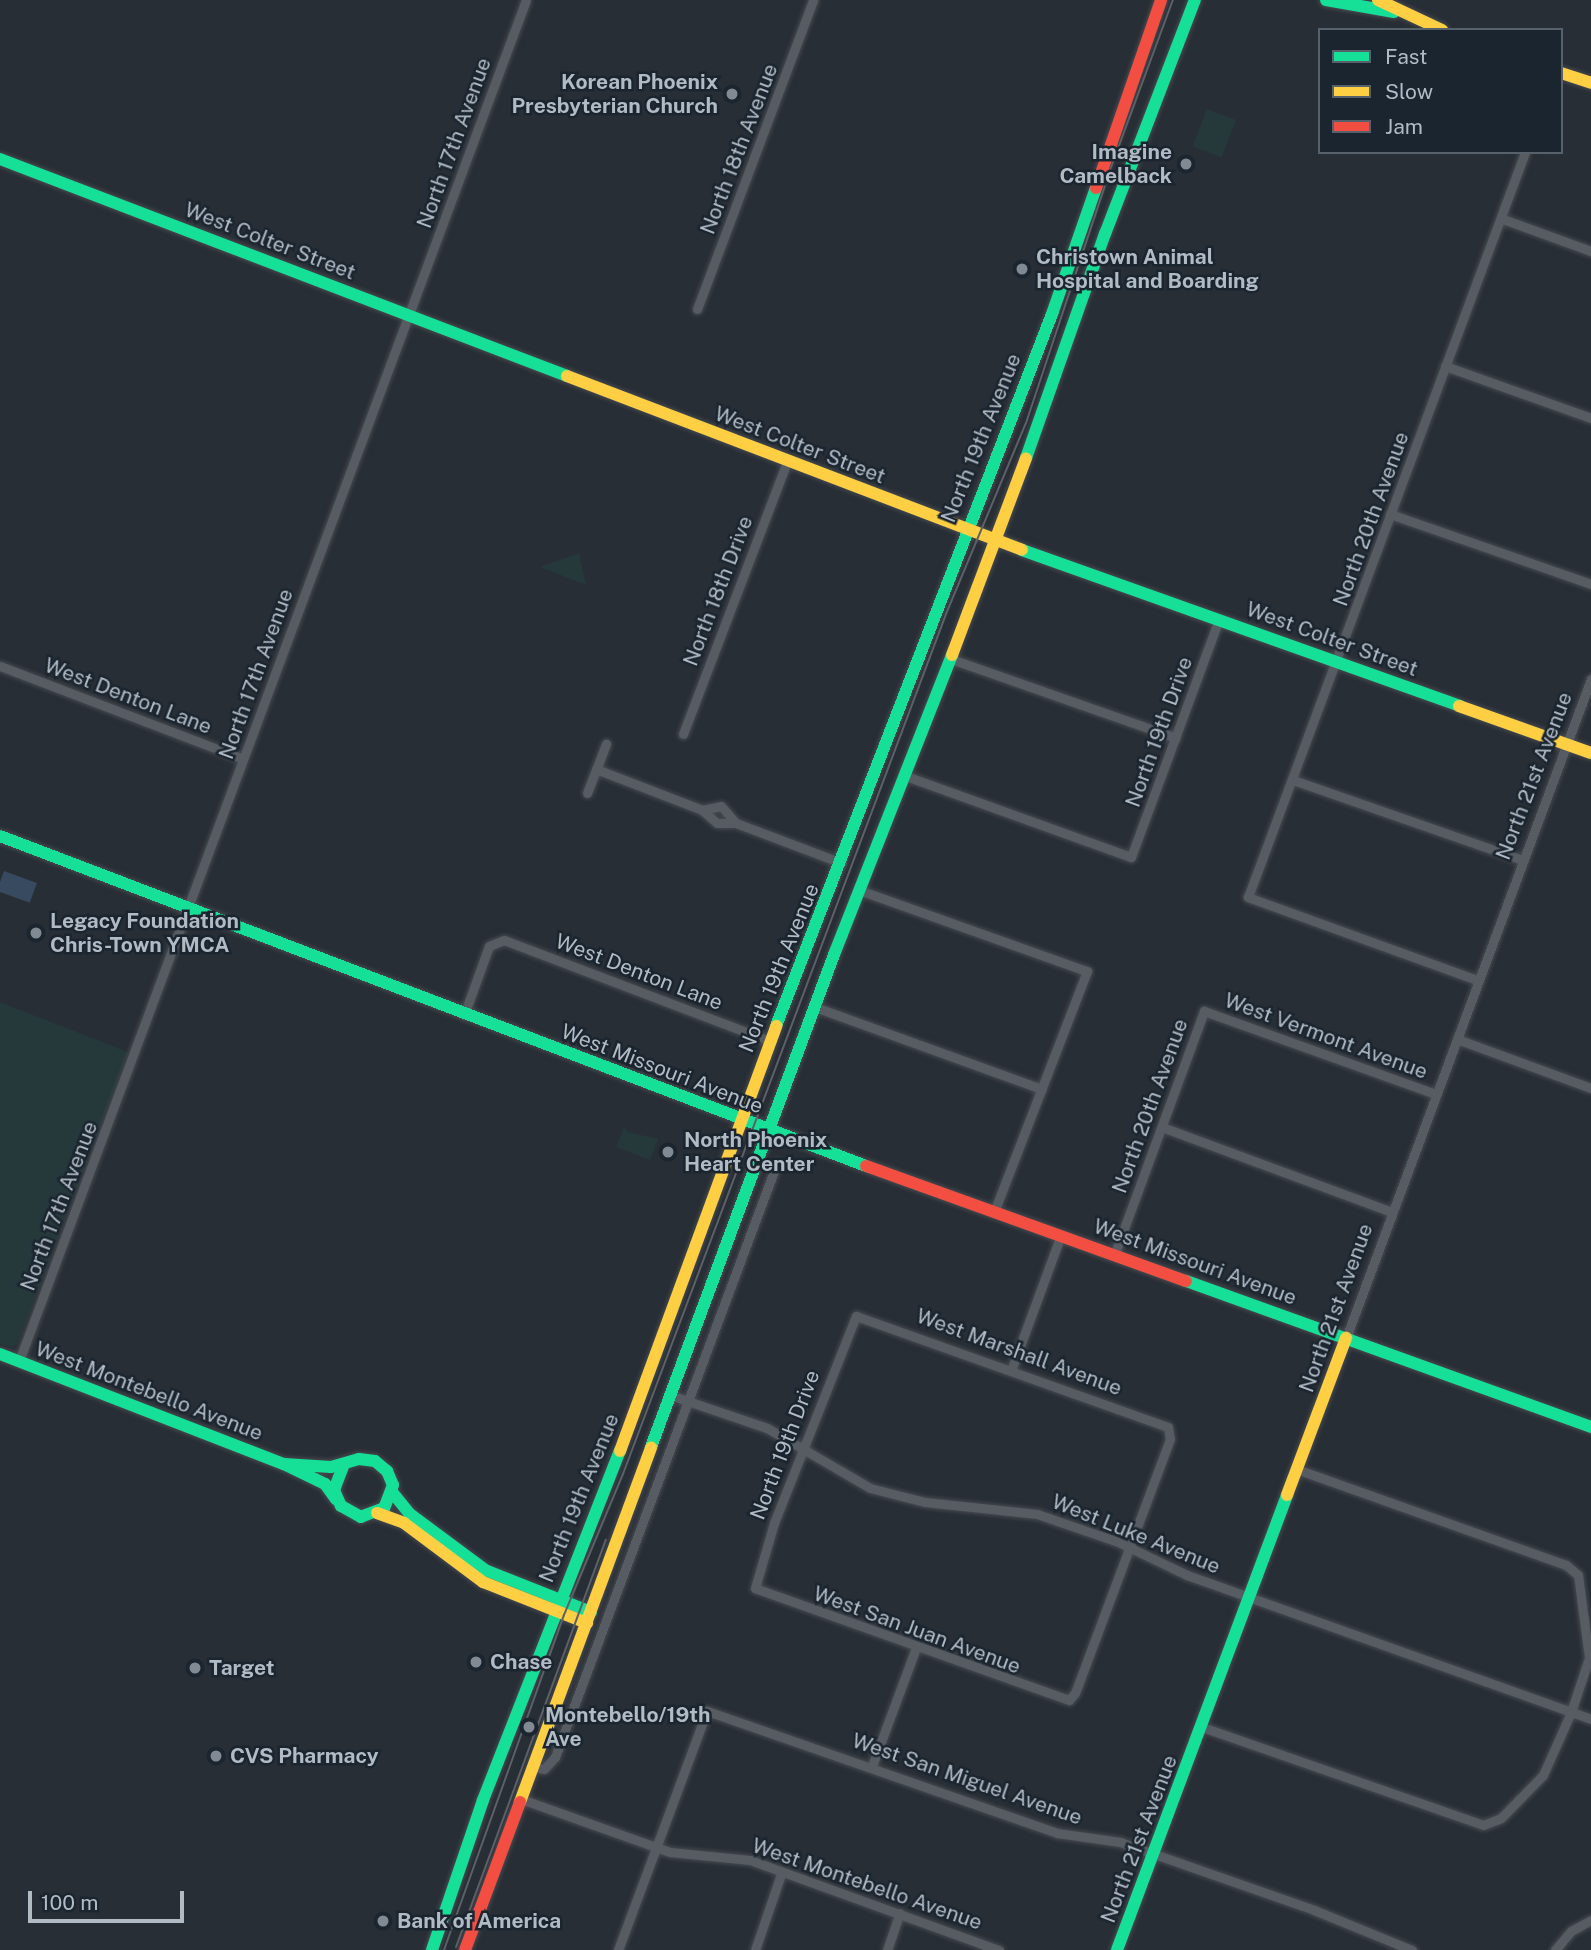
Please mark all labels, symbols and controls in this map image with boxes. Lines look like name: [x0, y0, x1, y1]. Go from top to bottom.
legend: [1318, 28, 1563, 154]
text: Fast: [1385, 44, 1427, 69]
street label: North 17th Avenue: [411, 54, 497, 232]
street label: North 18th Avenue: [695, 60, 783, 238]
place label: Korean Phoenix Presbyterian Church: [511, 69, 718, 119]
text: Slow: [1385, 79, 1433, 104]
marker: Korean Phoenix Presbyterian Church: [724, 86, 740, 102]
text: Jam: [1385, 114, 1423, 139]
place label: Imagine Camelback: [1059, 139, 1172, 189]
marker: Imagine Camelback: [1178, 156, 1194, 172]
street label: West Colter Street: [181, 197, 359, 285]
place label: Christown Animal Hospital and Boarding: [1036, 244, 1259, 294]
marker: Christown Animal Hospital and Boarding: [1014, 261, 1030, 277]
street label: North 19th Avenue: [936, 350, 1026, 526]
street label: West Colter Street: [711, 401, 889, 489]
street label: North 20th Avenue: [1328, 428, 1414, 610]
street label: North 18th Drive: [678, 512, 758, 670]
street label: North 17th Avenue: [213, 585, 299, 763]
street label: West Colter Street: [1243, 596, 1421, 682]
street label: West Denton Lane: [41, 653, 215, 739]
street label: North 19th Drive: [1120, 653, 1198, 811]
street label: North 21st Avenue: [1490, 689, 1578, 863]
street label: North 19th Avenue: [734, 880, 824, 1056]
place label: Legacy Foundation Chris-Town YMCA: [50, 908, 239, 958]
marker: Legacy Foundation Chris-Town YMCA: [28, 925, 44, 941]
street label: West Denton Lane: [552, 929, 726, 1015]
street label: West Vermont Avenue: [1221, 987, 1431, 1085]
street label: North 20th Avenue: [1107, 1015, 1193, 1197]
street label: West Missouri Avenue: [557, 1019, 767, 1119]
street label: North 17th Avenue: [15, 1118, 103, 1294]
place label: North Phoenix Heart Center: [684, 1127, 827, 1177]
marker: North Phoenix Heart Center: [658, 1142, 678, 1162]
street label: West Missouri Avenue: [1090, 1214, 1300, 1310]
street label: North 21st Avenue: [1294, 1220, 1378, 1396]
street label: West Marshall Avenue: [913, 1303, 1125, 1401]
street label: West Montebello Avenue: [32, 1336, 266, 1446]
street label: North 19th Drive: [745, 1367, 825, 1523]
street label: North 19th Avenue: [534, 1410, 624, 1586]
street label: West Luke Avenue: [1048, 1489, 1224, 1579]
street label: West San Juan Avenue: [810, 1581, 1024, 1679]
place label: Chase: [490, 1649, 552, 1675]
marker: Chase: [468, 1654, 484, 1670]
place label: Target: [209, 1655, 274, 1681]
marker: Target: [187, 1660, 203, 1676]
place label: Montebello/19th Ave: [545, 1702, 710, 1752]
marker: Montebello/19th Ave: [519, 1717, 539, 1737]
street label: West San Miguel Avenue: [849, 1728, 1085, 1830]
place label: CVS Pharmacy: [230, 1743, 378, 1769]
marker: CVS Pharmacy: [208, 1748, 224, 1764]
street label: North 21st Avenue: [1095, 1752, 1183, 1926]
street label: West Montebello Avenue: [749, 1833, 985, 1935]
scale bar: [32, 1876, 187, 1920]
text: 100 m: [41, 1890, 98, 1915]
place label: Bank of America: [397, 1908, 561, 1934]
marker: Bank of America: [375, 1913, 391, 1929]

